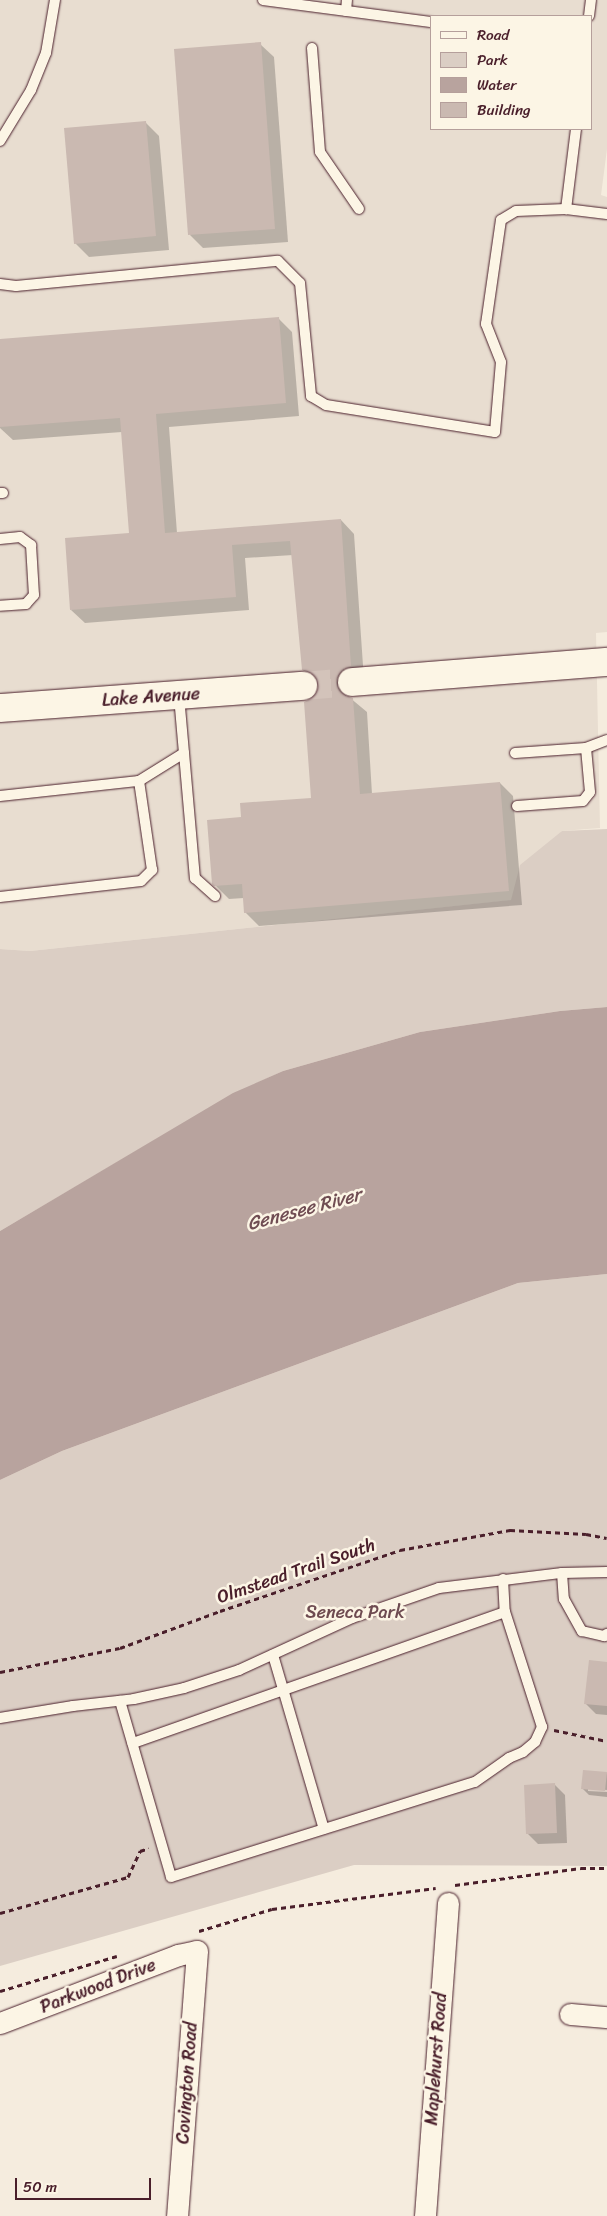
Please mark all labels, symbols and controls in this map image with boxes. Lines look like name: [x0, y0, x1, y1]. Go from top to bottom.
legend: [430, 15, 592, 130]
text: Road: [477, 22, 509, 48]
text: Park: [477, 47, 508, 73]
text: Water: [477, 72, 517, 98]
text: Building: [477, 97, 531, 123]
street label: Lake Avenue: [101, 683, 201, 711]
water label: Genesee River: [244, 1183, 364, 1235]
street label: Olmstead Trail South: [214, 1534, 378, 1608]
park label: Seneca Park: [305, 1601, 405, 1623]
street label: Parkwood Drive: [37, 1954, 159, 2018]
street label: Maplehurst Road: [421, 1992, 451, 2126]
street label: Covington Road: [172, 2021, 202, 2145]
scale bar: [18, 2168, 154, 2200]
text: 50 m: [23, 2174, 57, 2200]

